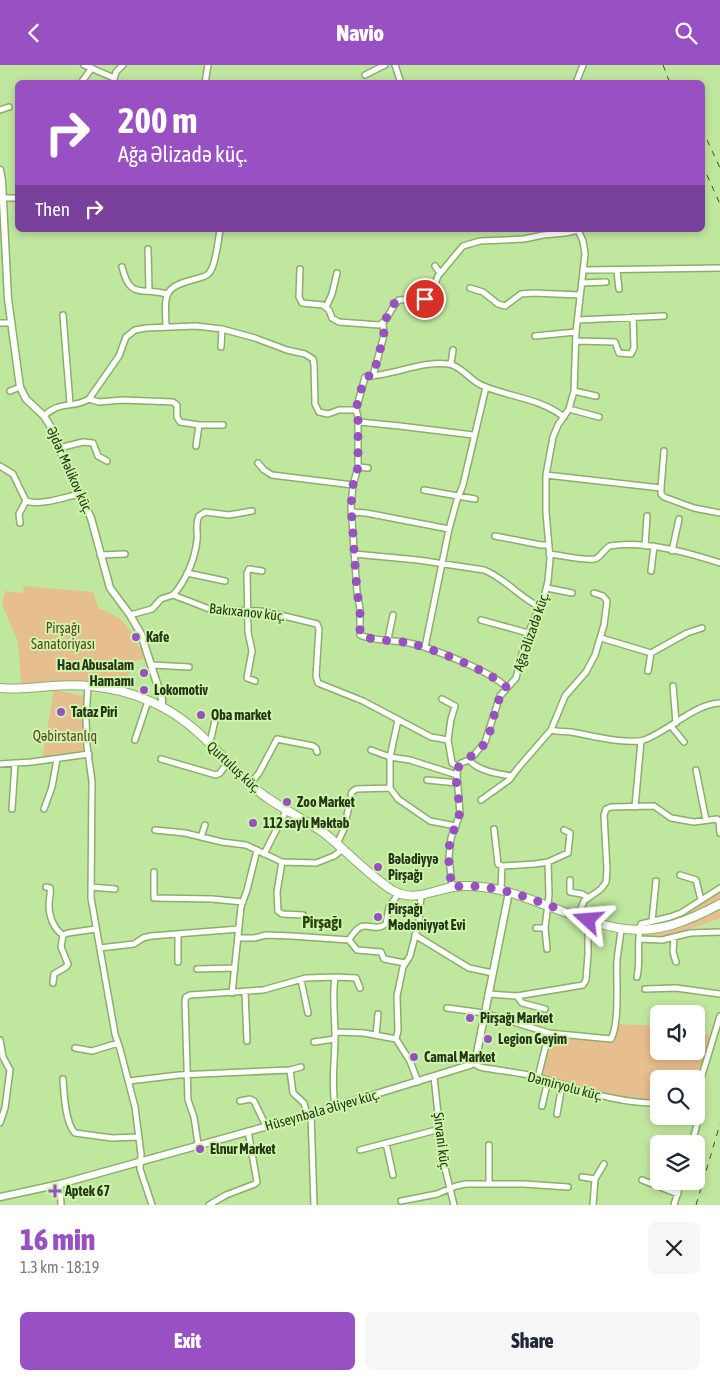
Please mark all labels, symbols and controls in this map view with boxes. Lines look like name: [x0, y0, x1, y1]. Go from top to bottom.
icon: back: [20, 19, 48, 47]
icon: search: [672, 19, 700, 47]
text: Navio: [336, 20, 384, 46]
icon: right: [35, 100, 100, 165]
text: 200 m: [118, 100, 197, 140]
text: Ağa Əlizadə küç.: [118, 141, 247, 167]
icon: right: [80, 195, 108, 223]
text: Then: [35, 198, 70, 220]
pin: [404, 278, 446, 320]
icon: arrive: [411, 285, 439, 313]
street label: Əjdər Məlikov küç.: [44, 424, 96, 516]
street label: Ağa Əlizadə küç.: [510, 590, 552, 674]
street label: Bakıxanov küç.: [208, 600, 286, 624]
park label: Pirşağı Sanatoriyası: [31, 620, 95, 652]
place label: Kafe: [146, 629, 169, 645]
marker: Kafe: [130, 631, 142, 643]
place label: Hacı Abusalam Hamamı: [57, 657, 134, 689]
marker: Hacı Abusalam Hamamı: [138, 667, 150, 679]
place label: Lokomotiv: [154, 682, 208, 698]
marker: Lokomotiv: [138, 684, 150, 696]
place label: Tataz Piri: [71, 704, 117, 720]
marker: Tataz Piri: [55, 706, 67, 718]
place label: Oba market: [211, 707, 271, 723]
marker: Oba market: [195, 709, 207, 721]
park label: Qəbirstanlıq: [33, 728, 97, 744]
street label: Qurtuluş küç.: [204, 738, 264, 796]
place label: Zoo Market: [297, 794, 355, 810]
marker: Zoo Market: [281, 796, 293, 808]
place label: 112 saylı Məktəb: [263, 815, 350, 831]
marker: 112 saylı Məktəb: [247, 817, 259, 829]
place label: Bələdiyyə Pirşağı: [388, 851, 439, 883]
marker: Bələdiyyə Pirşağı: [372, 861, 384, 873]
position arrow: [561, 893, 613, 945]
place label: Pirşağı Mədəniyyət Evi: [388, 901, 465, 933]
marker: Pirşağı Mədəniyyət Evi: [372, 911, 384, 923]
district label: Pirşağı: [302, 913, 342, 931]
map controls: [650, 1005, 705, 1190]
button: sound: [650, 1005, 705, 1060]
place label: Pirşağı Market: [480, 1010, 553, 1026]
marker: Pirşağı Market: [464, 1012, 476, 1024]
place label: Legion Geyim: [498, 1031, 567, 1047]
marker: Legion Geyim: [482, 1033, 494, 1045]
place label: Camal Market: [424, 1049, 495, 1065]
marker: Camal Market: [408, 1051, 420, 1063]
street label: Dəmiryolu küç.: [526, 1068, 604, 1104]
button: search: [650, 1070, 705, 1125]
street label: Hüseynbala Əliyev küç.: [263, 1086, 381, 1134]
street label: Şirvani küç.: [431, 1111, 453, 1171]
button: layers: [650, 1135, 705, 1190]
place label: Elnur Market: [210, 1141, 276, 1157]
marker: Elnur Market: [194, 1143, 206, 1155]
place label: Aptek 67: [64, 1183, 110, 1199]
marker: Aptek 67: [49, 1185, 61, 1197]
text: 16 min: [20, 1222, 95, 1256]
button: close: [648, 1222, 700, 1274]
text: 1.3 km · 18:19: [20, 1258, 99, 1276]
button: Exit: [20, 1312, 355, 1370]
button: Share: [365, 1312, 700, 1370]

